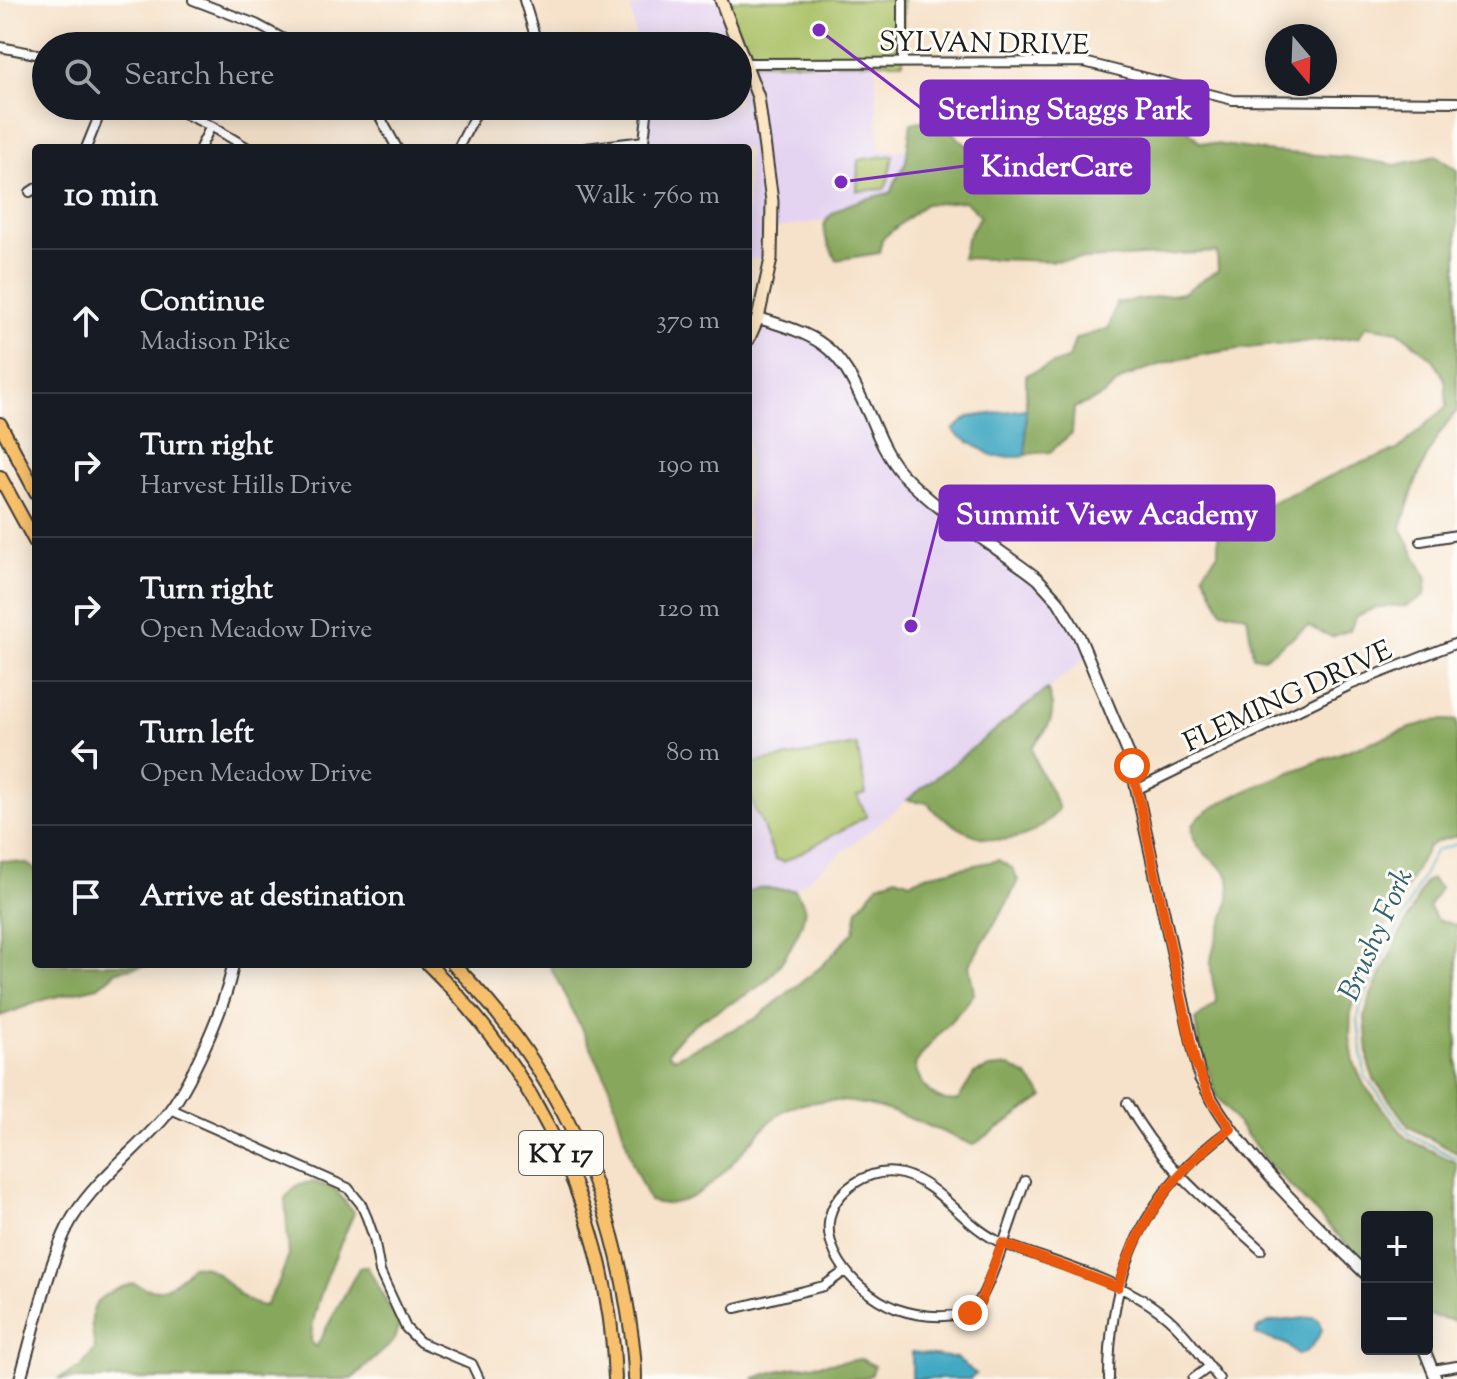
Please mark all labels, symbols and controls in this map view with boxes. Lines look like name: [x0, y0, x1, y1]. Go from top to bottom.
street label: SYLVAN DRIVE: [878, 23, 1090, 67]
north arrow: [1265, 24, 1337, 96]
search box: [32, 32, 752, 120]
icon: search: [60, 54, 104, 98]
text: Search here: [124, 55, 274, 98]
callout: Sterling Staggs Park: [921, 81, 1208, 135]
text: Sterling Staggs Park: [938, 90, 1193, 133]
callout: KinderCare: [965, 139, 1149, 193]
text: KinderCare: [981, 147, 1133, 190]
text: 10 min: [64, 172, 158, 221]
text: Walk · 760 m: [575, 178, 720, 215]
text: Continue: [140, 281, 265, 324]
icon: ahead: [64, 299, 108, 343]
text: 370 m: [656, 303, 720, 340]
text: Madison Pike: [140, 324, 290, 361]
text: Turn right: [140, 425, 273, 468]
icon: right: [64, 443, 108, 487]
text: 190 m: [658, 447, 720, 484]
text: Harvest Hills Drive: [140, 468, 352, 505]
callout: Summit View Academy: [940, 486, 1274, 540]
text: Summit View Academy: [956, 495, 1258, 538]
text: Turn right: [140, 569, 273, 612]
icon: right: [64, 587, 108, 631]
text: 120 m: [658, 591, 720, 628]
text: Open Meadow Drive: [140, 612, 372, 649]
street label: FLEMING DRIVE: [1177, 632, 1399, 764]
text: Turn left: [140, 713, 254, 756]
icon: left: [64, 731, 108, 775]
text: 80 m: [666, 735, 720, 772]
route start: [1114, 748, 1150, 784]
text: Open Meadow Drive: [140, 756, 372, 793]
water label: Brushy Fork: [1329, 862, 1426, 1008]
icon: arrive: [64, 875, 108, 919]
text: Arrive at destination: [140, 876, 405, 919]
road number: KY 17: [519, 1131, 603, 1175]
map controls: [1361, 1211, 1433, 1355]
button: +: [1361, 1211, 1433, 1283]
button: −: [1361, 1283, 1433, 1355]
route end: [952, 1295, 988, 1331]

